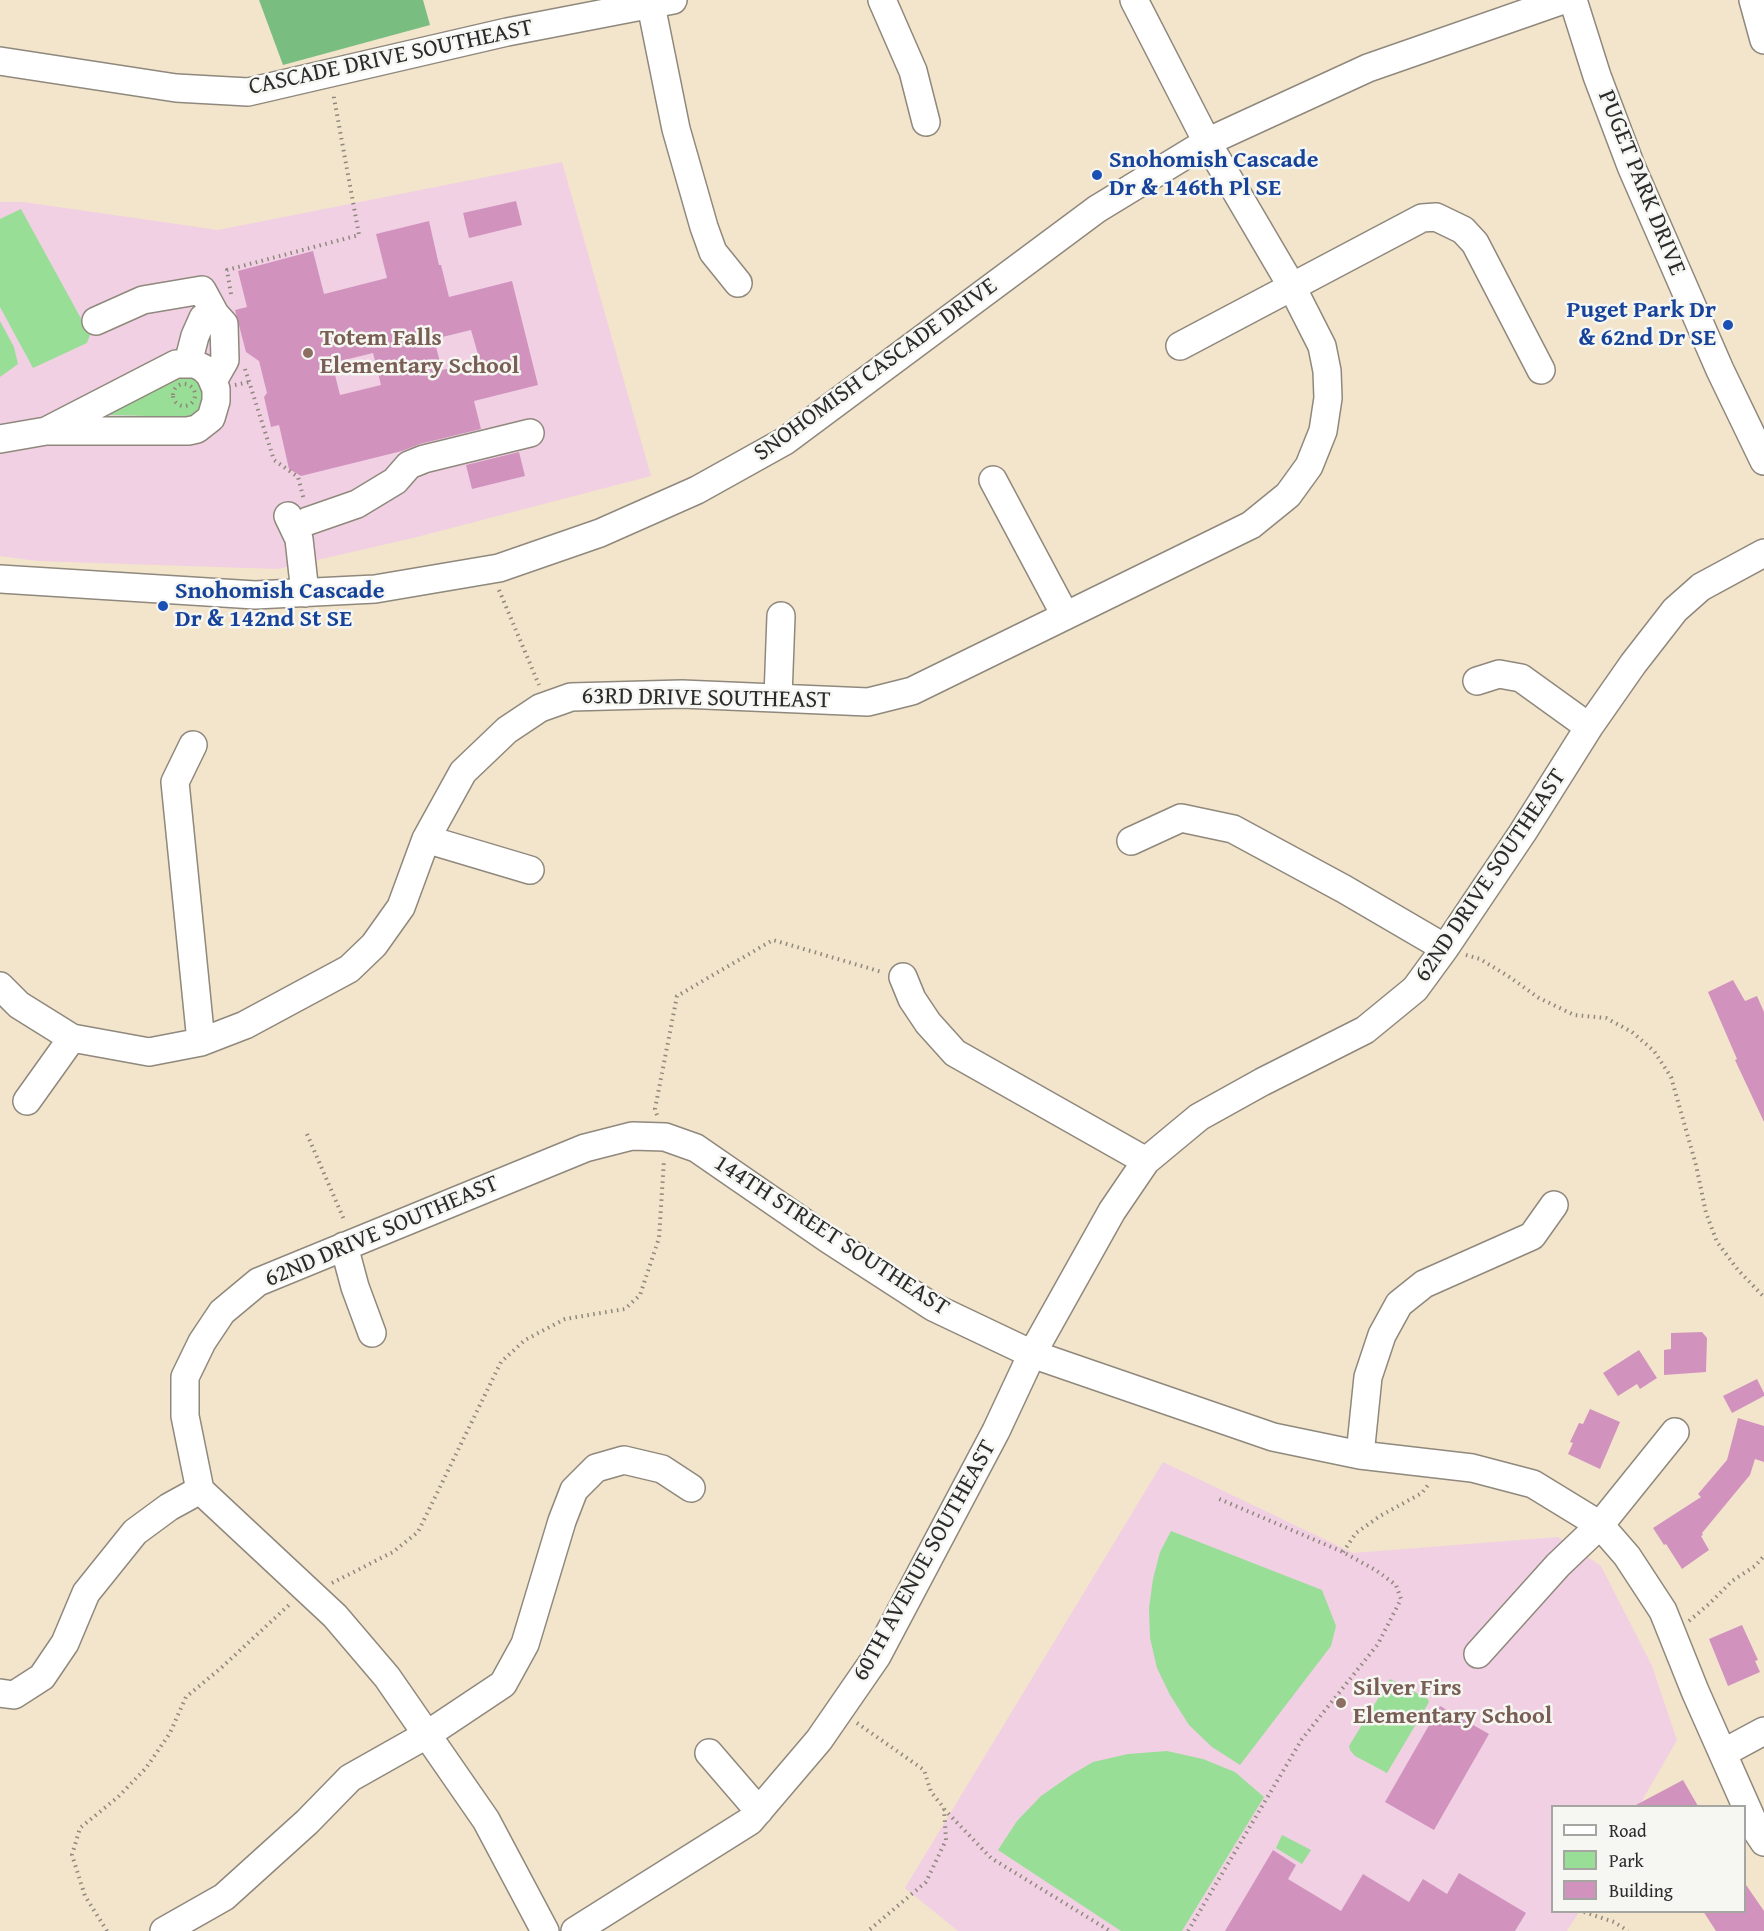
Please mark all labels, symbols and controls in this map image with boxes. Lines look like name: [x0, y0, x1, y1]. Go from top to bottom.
street label: CASCADE DRIVE SOUTHEAST: [246, 14, 536, 102]
street label: PUGET PARK DRIVE: [1591, 86, 1691, 280]
place label: Snohomish Cascade Dr & 146th Pl SE: [1109, 147, 1318, 203]
marker: Snohomish Cascade Dr & 146th Pl SE: [1090, 168, 1104, 182]
street label: SNOHOMISH CASCADE DRIVE: [749, 272, 1003, 468]
place label: Puget Park Dr & 62nd Dr SE: [1567, 297, 1716, 353]
marker: Puget Park Dr & 62nd Dr SE: [1721, 318, 1735, 332]
place label: Totem Falls Elementary School: [320, 325, 519, 381]
marker: Totem Falls Elementary School: [301, 346, 315, 360]
place label: Snohomish Cascade Dr & 142nd St SE: [175, 578, 384, 634]
marker: Snohomish Cascade Dr & 142nd St SE: [156, 599, 170, 613]
street label: 63RD DRIVE SOUTHEAST: [581, 682, 831, 716]
street label: 62ND DRIVE SOUTHEAST: [1409, 764, 1573, 988]
street label: 144TH STREET SOUTHEAST: [708, 1149, 954, 1323]
street label: 62ND DRIVE SOUTHEAST: [261, 1170, 503, 1294]
street label: 60TH AVENUE SOUTHEAST: [847, 1436, 1003, 1686]
place label: Silver Firs Elementary School: [1353, 1675, 1552, 1731]
marker: Silver Firs Elementary School: [1334, 1696, 1348, 1710]
legend: [1551, 1805, 1746, 1913]
text: Road: [1609, 1817, 1647, 1844]
text: Park: [1609, 1847, 1644, 1874]
text: Building: [1609, 1877, 1673, 1904]

